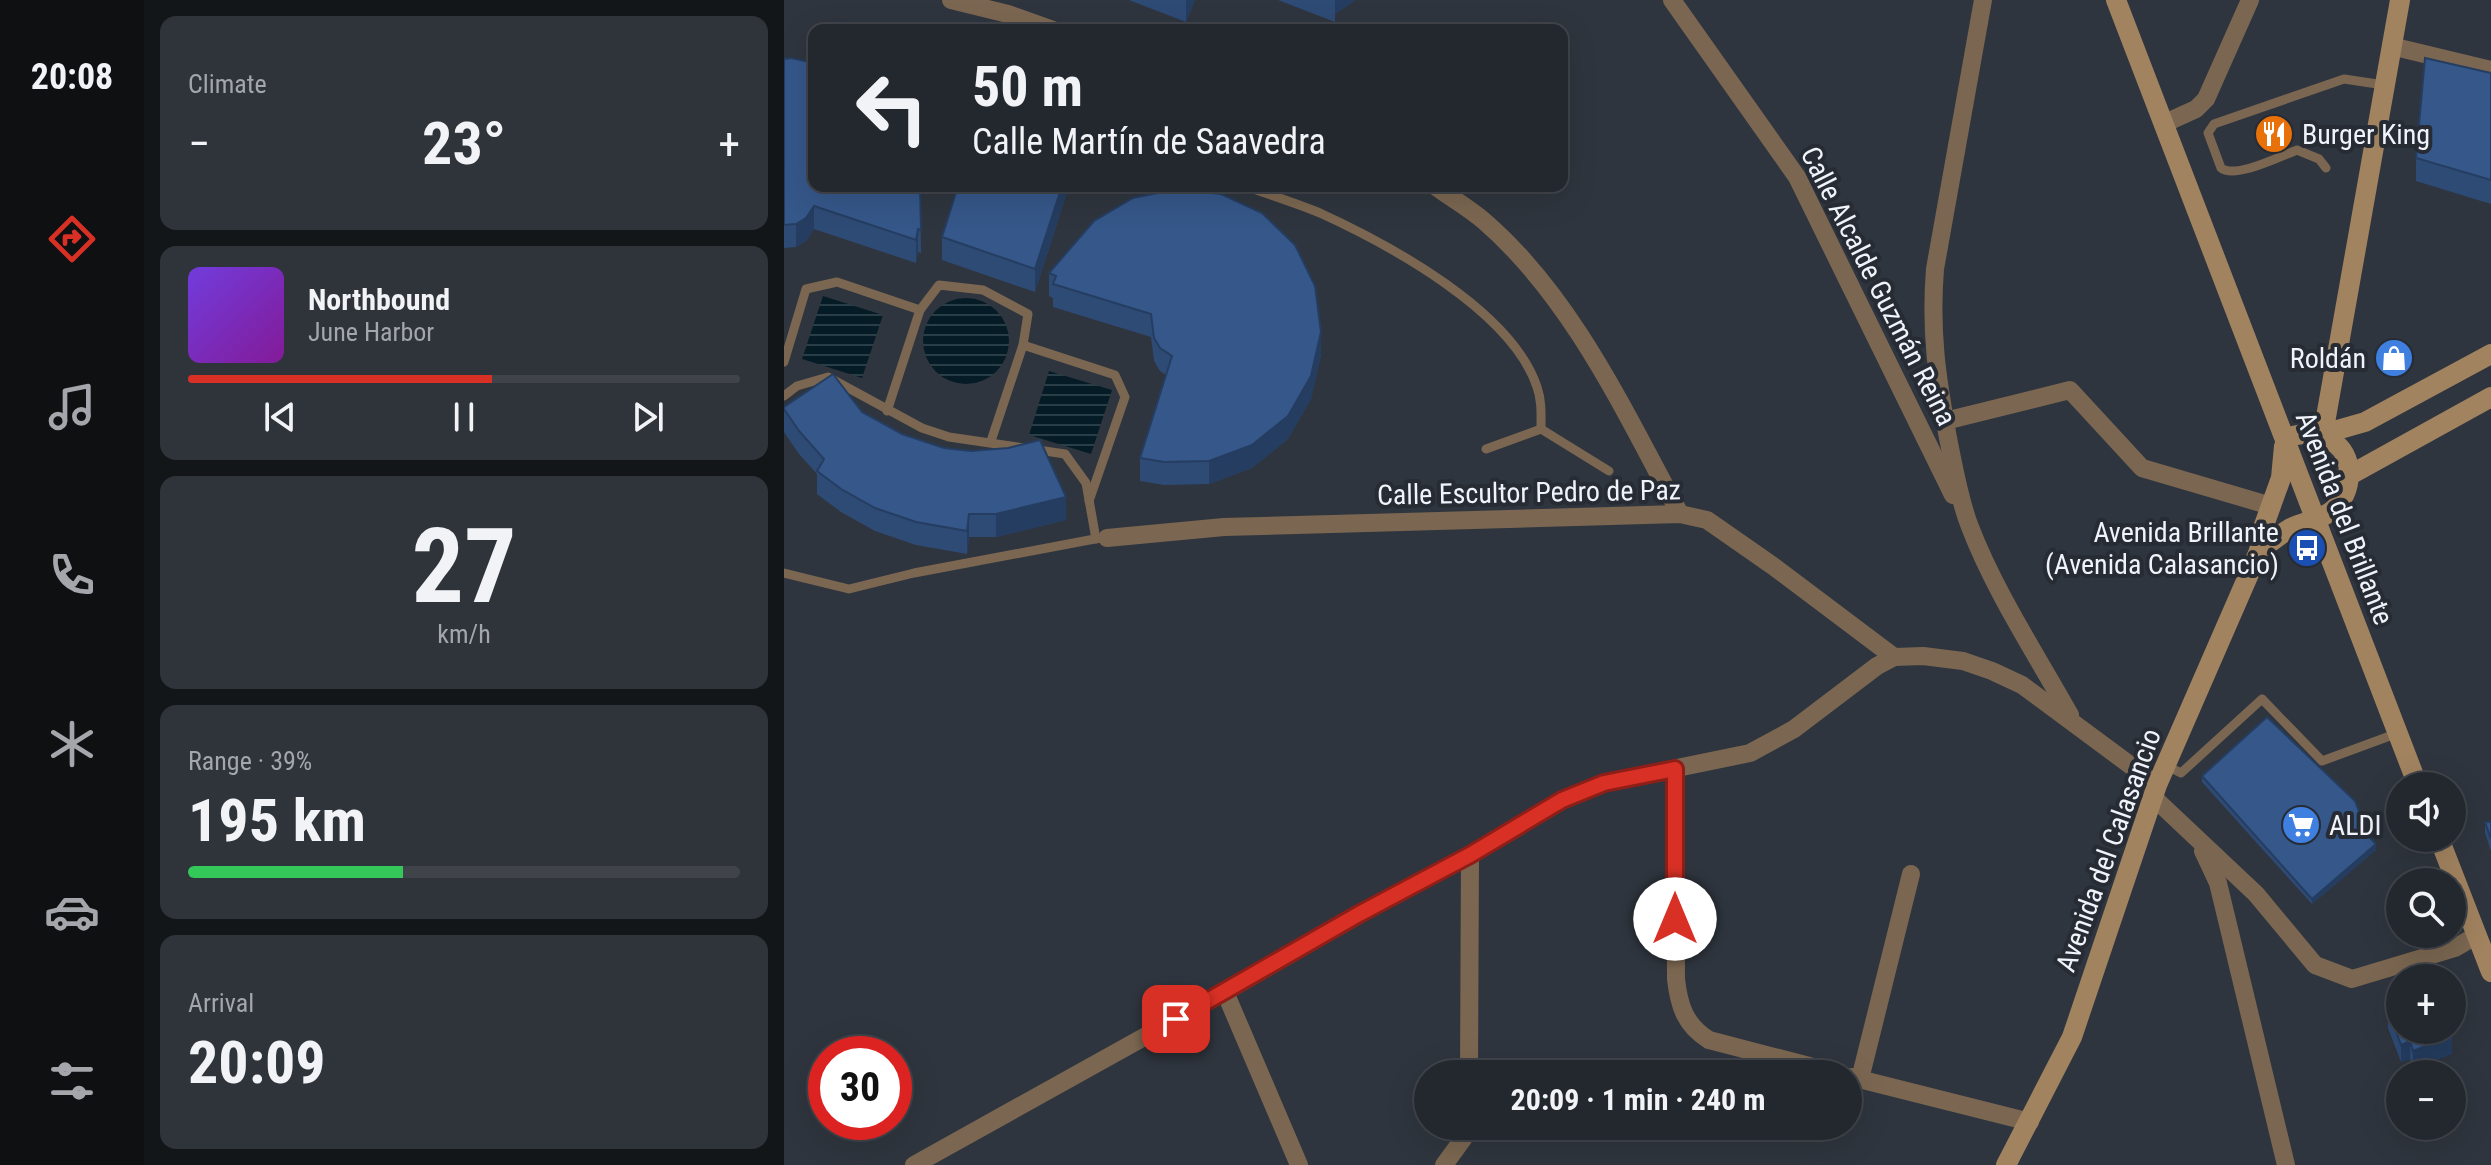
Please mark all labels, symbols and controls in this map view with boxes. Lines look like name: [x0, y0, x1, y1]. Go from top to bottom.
text: 50 m: [972, 54, 1083, 120]
text: 20:08: [31, 56, 113, 98]
icon: left: [840, 56, 944, 160]
text: Climate: [188, 69, 267, 99]
text: 23°: [422, 108, 506, 179]
restaurant icon: Burger King: [2253, 113, 2295, 155]
text: −: [188, 118, 210, 170]
text: +: [718, 118, 740, 170]
place label: Burger King: [2302, 118, 2430, 151]
text: Calle Martín de Saavedra: [972, 121, 1326, 163]
street label: Calle Alcalde Guzmán Reina: [1794, 141, 1963, 431]
icon: directions: [44, 211, 100, 267]
text: Northbound: [308, 282, 450, 317]
text: June Harbor: [308, 317, 434, 347]
shop icon: Roldán: [2373, 337, 2415, 379]
place label: Roldán: [2290, 342, 2366, 375]
icon: music: [44, 379, 100, 435]
icon: previous: [258, 395, 302, 439]
icon: pause: [442, 395, 486, 439]
icon: next: [626, 395, 670, 439]
street label: Avenida del Brillante: [2289, 407, 2400, 629]
street label: Calle Escultor Pedro de Paz: [1377, 473, 1681, 512]
text: 27: [411, 506, 517, 627]
place label: Avenida Brillante (Avenida Calasancio): [2045, 516, 2279, 581]
bus stop icon: Avenida Brillante (Avenida Calasancio): [2286, 527, 2328, 569]
icon: phone: [44, 547, 100, 603]
text: km/h: [437, 619, 491, 649]
icon: climate: [44, 716, 100, 772]
street label: Avenida del Calasancio: [2049, 724, 2168, 976]
text: Range · 39%: [188, 746, 312, 776]
map controls: [2386, 772, 2466, 1140]
button: sound: [2386, 772, 2466, 852]
text: 195 km: [188, 785, 366, 856]
supermarket icon: ALDI: [2280, 804, 2322, 846]
place label: ALDI: [2329, 809, 2381, 842]
button: search: [2386, 868, 2466, 948]
position arrow: [1633, 877, 1717, 961]
icon: car: [44, 884, 100, 940]
button: +: [2386, 964, 2466, 1044]
pin: [1142, 985, 1210, 1053]
text: Arrival: [188, 988, 254, 1018]
icon: arrive: [1154, 997, 1198, 1041]
text: 20:09: [188, 1027, 326, 1098]
speed limit sign: 30: [808, 1036, 912, 1140]
icon: filters: [44, 1053, 100, 1109]
button: −: [2386, 1060, 2466, 1140]
text: 20:09 · 1 min · 240 m: [1511, 1082, 1765, 1117]

